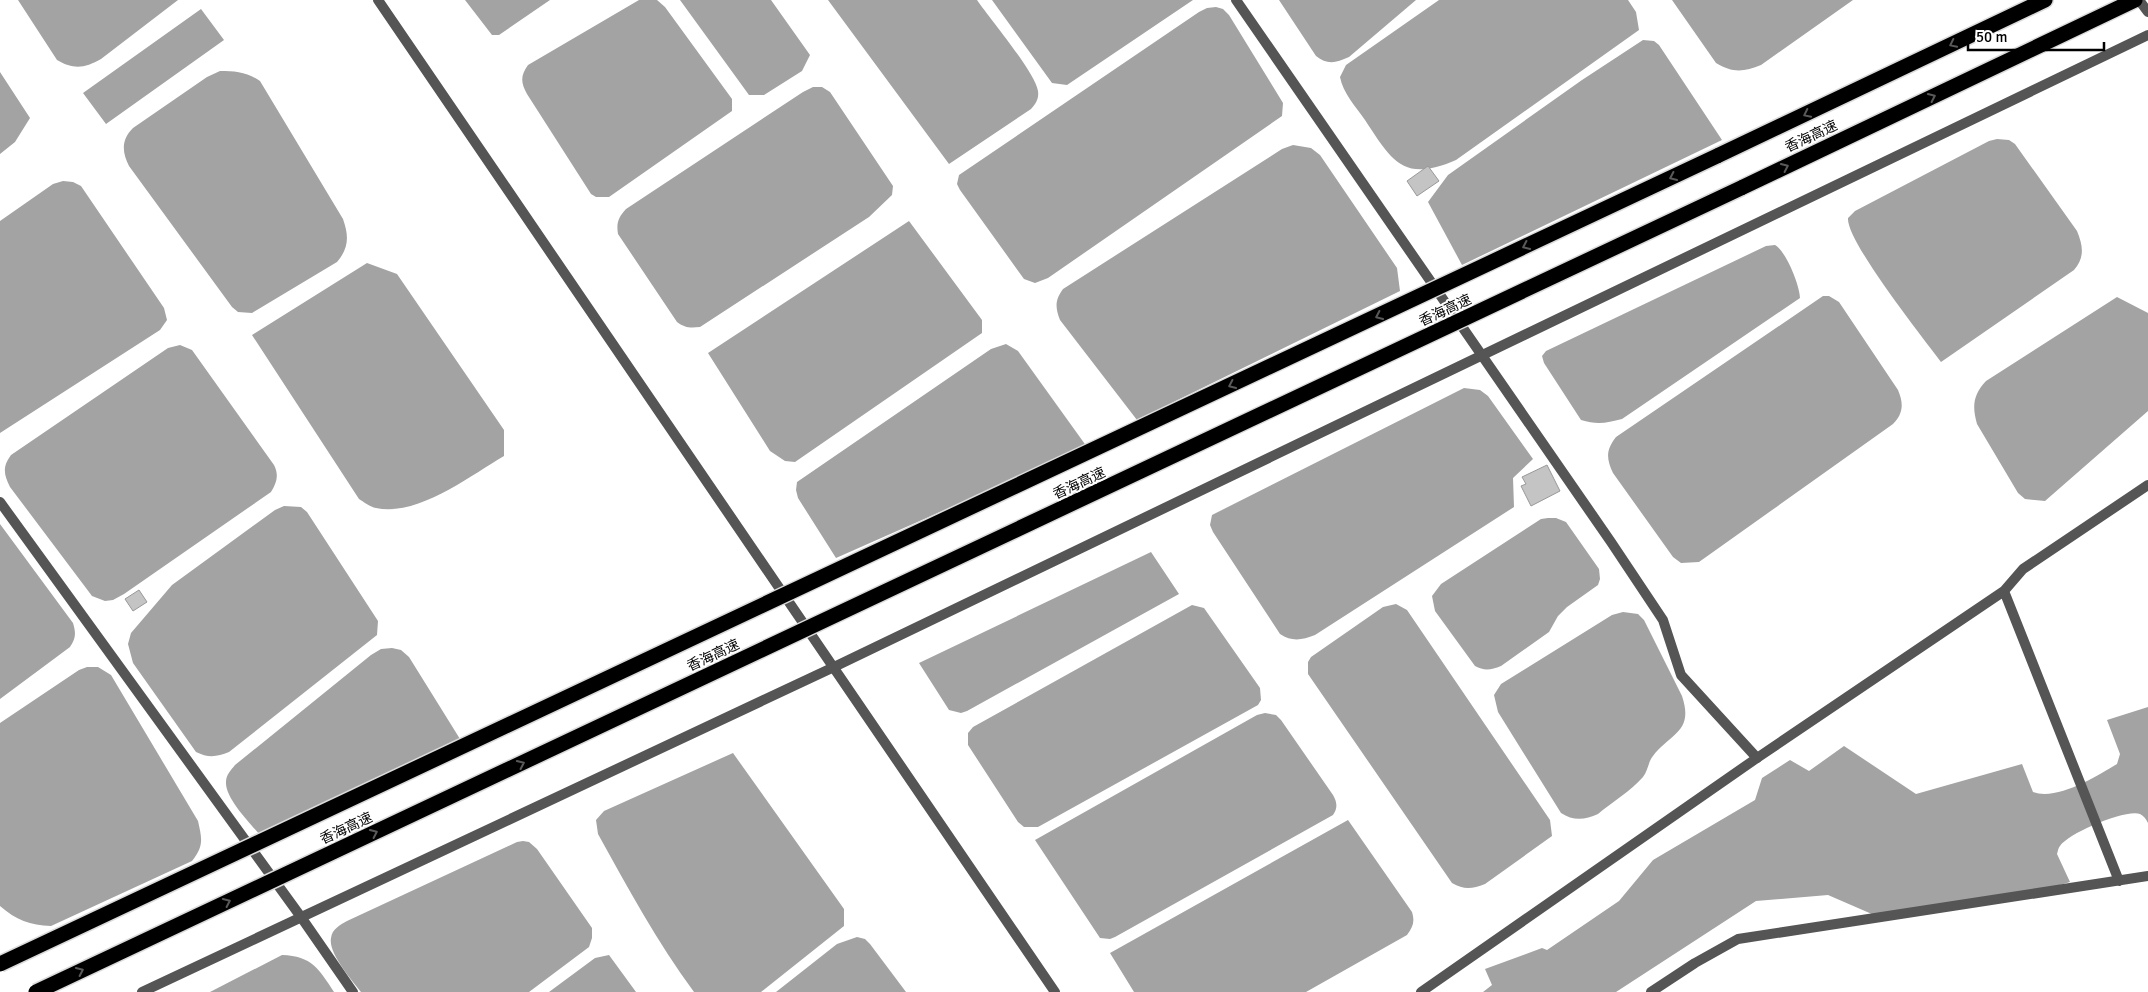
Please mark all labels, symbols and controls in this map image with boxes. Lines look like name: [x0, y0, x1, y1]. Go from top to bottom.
scale bar: [1968, 20, 2104, 52]
text: 50 m: [1976, 28, 2007, 46]
one-way arrow: [1949, 37, 1958, 48]
one-way arrow: [1927, 93, 1936, 103]
one-way arrow: [1803, 107, 1812, 118]
street label: 香海高速: [1782, 117, 1840, 156]
one-way arrow: [1780, 163, 1789, 173]
one-way arrow: [1669, 171, 1678, 182]
one-way arrow: [1522, 240, 1531, 251]
street label: 香海高速: [1416, 291, 1474, 330]
one-way arrow: [1375, 309, 1384, 319]
one-way arrow: [1228, 379, 1237, 389]
street label: 香海高速: [1050, 464, 1108, 503]
street label: 香海高速: [684, 636, 742, 675]
one-way arrow: [516, 759, 525, 770]
street label: 香海高速: [317, 809, 375, 848]
one-way arrow: [369, 828, 378, 839]
one-way arrow: [222, 898, 231, 908]
one-way arrow: [75, 967, 84, 977]

